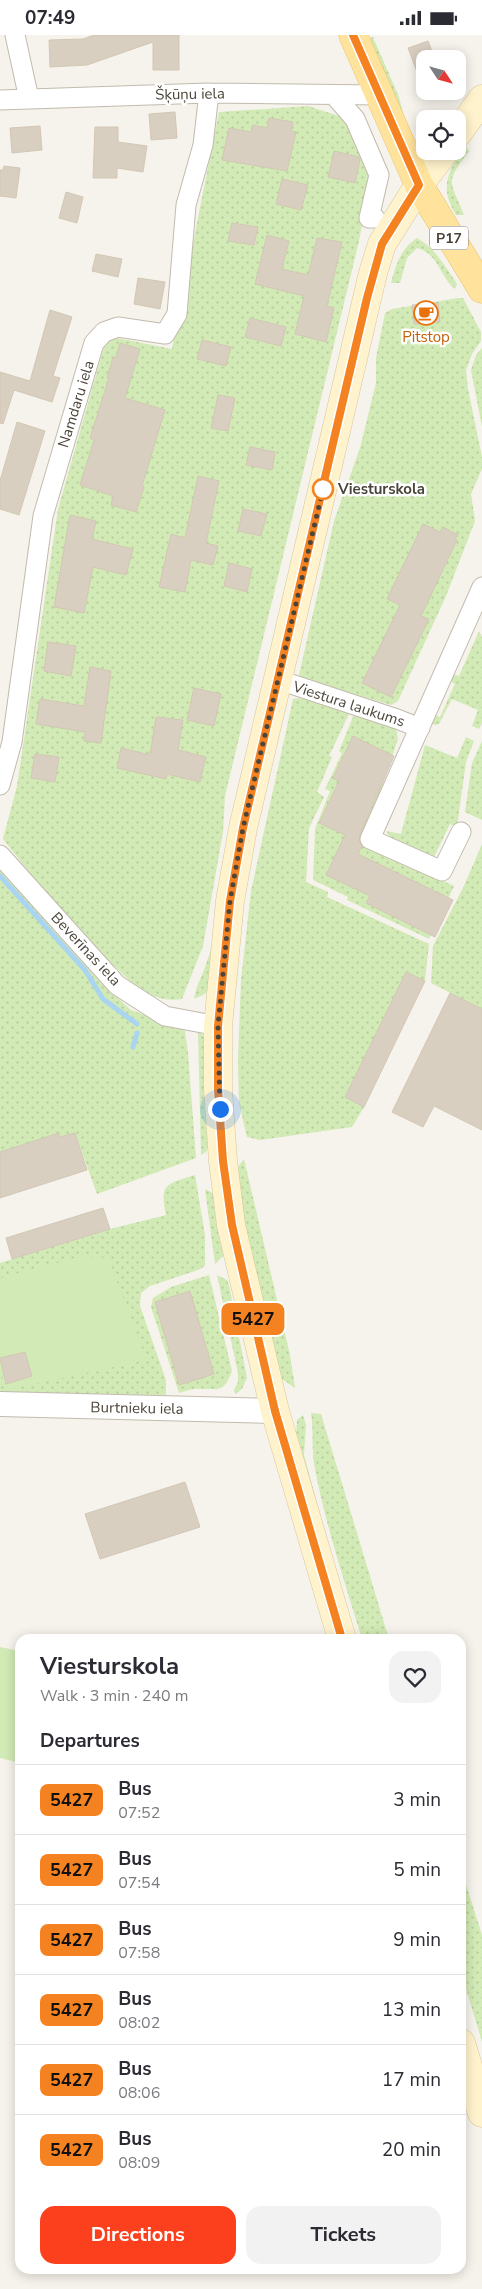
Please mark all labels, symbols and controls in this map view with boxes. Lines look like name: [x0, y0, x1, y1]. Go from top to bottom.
text: 07:49: [25, 5, 75, 31]
north arrow: [416, 50, 466, 100]
map controls: [416, 50, 466, 160]
street label: Šķūņu iela: [155, 82, 225, 105]
button: locate: [416, 110, 466, 160]
road number: P17: [430, 227, 468, 249]
cafe icon: Pitstop: [413, 300, 439, 326]
place label: Pitstop: [402, 327, 450, 347]
street label: Namdaru iela: [53, 358, 99, 450]
marker: Viesturskola: [312, 478, 334, 500]
place label: Viesturskola: [337, 479, 425, 499]
street label: Viestura laukums: [290, 676, 407, 732]
street label: Beverīnas iela: [47, 908, 125, 990]
your location: [208, 1097, 233, 1122]
line badge: 5427: [218, 1303, 288, 1335]
text: 5427: [231, 1307, 275, 1331]
street label: Burtnieku iela: [90, 1397, 184, 1419]
text: Viesturskola: [40, 1650, 179, 1682]
button: heart: [389, 1651, 441, 1703]
text: Walk · 3 min · 240 m: [40, 1685, 188, 1707]
text: Departures: [40, 1728, 140, 1754]
text: Bus: [118, 1776, 152, 1802]
text: 3 min: [393, 1787, 441, 1813]
text: 5427: [50, 1788, 93, 1812]
text: 07:52: [118, 1802, 160, 1824]
text: Bus: [118, 1846, 152, 1872]
text: 5 min: [393, 1857, 441, 1883]
text: 5427: [50, 1858, 93, 1882]
text: 07:54: [118, 1872, 160, 1894]
text: Bus: [118, 1916, 152, 1942]
text: 9 min: [393, 1927, 441, 1953]
text: 5427: [50, 1928, 93, 1952]
text: 07:58: [118, 1942, 160, 1964]
text: Bus: [118, 1986, 152, 2012]
text: 13 min: [382, 1997, 441, 2023]
text: 5427: [50, 1998, 93, 2022]
text: 08:02: [118, 2012, 160, 2034]
text: Bus: [118, 2056, 152, 2082]
text: 17 min: [382, 2067, 441, 2093]
text: 5427: [50, 2068, 93, 2092]
text: 08:06: [118, 2082, 160, 2104]
text: Bus: [118, 2126, 152, 2152]
text: 20 min: [382, 2137, 441, 2163]
text: 5427: [50, 2138, 93, 2162]
text: 08:09: [118, 2152, 160, 2174]
button: Directions: [40, 2206, 236, 2264]
button: Tickets: [246, 2206, 441, 2264]

